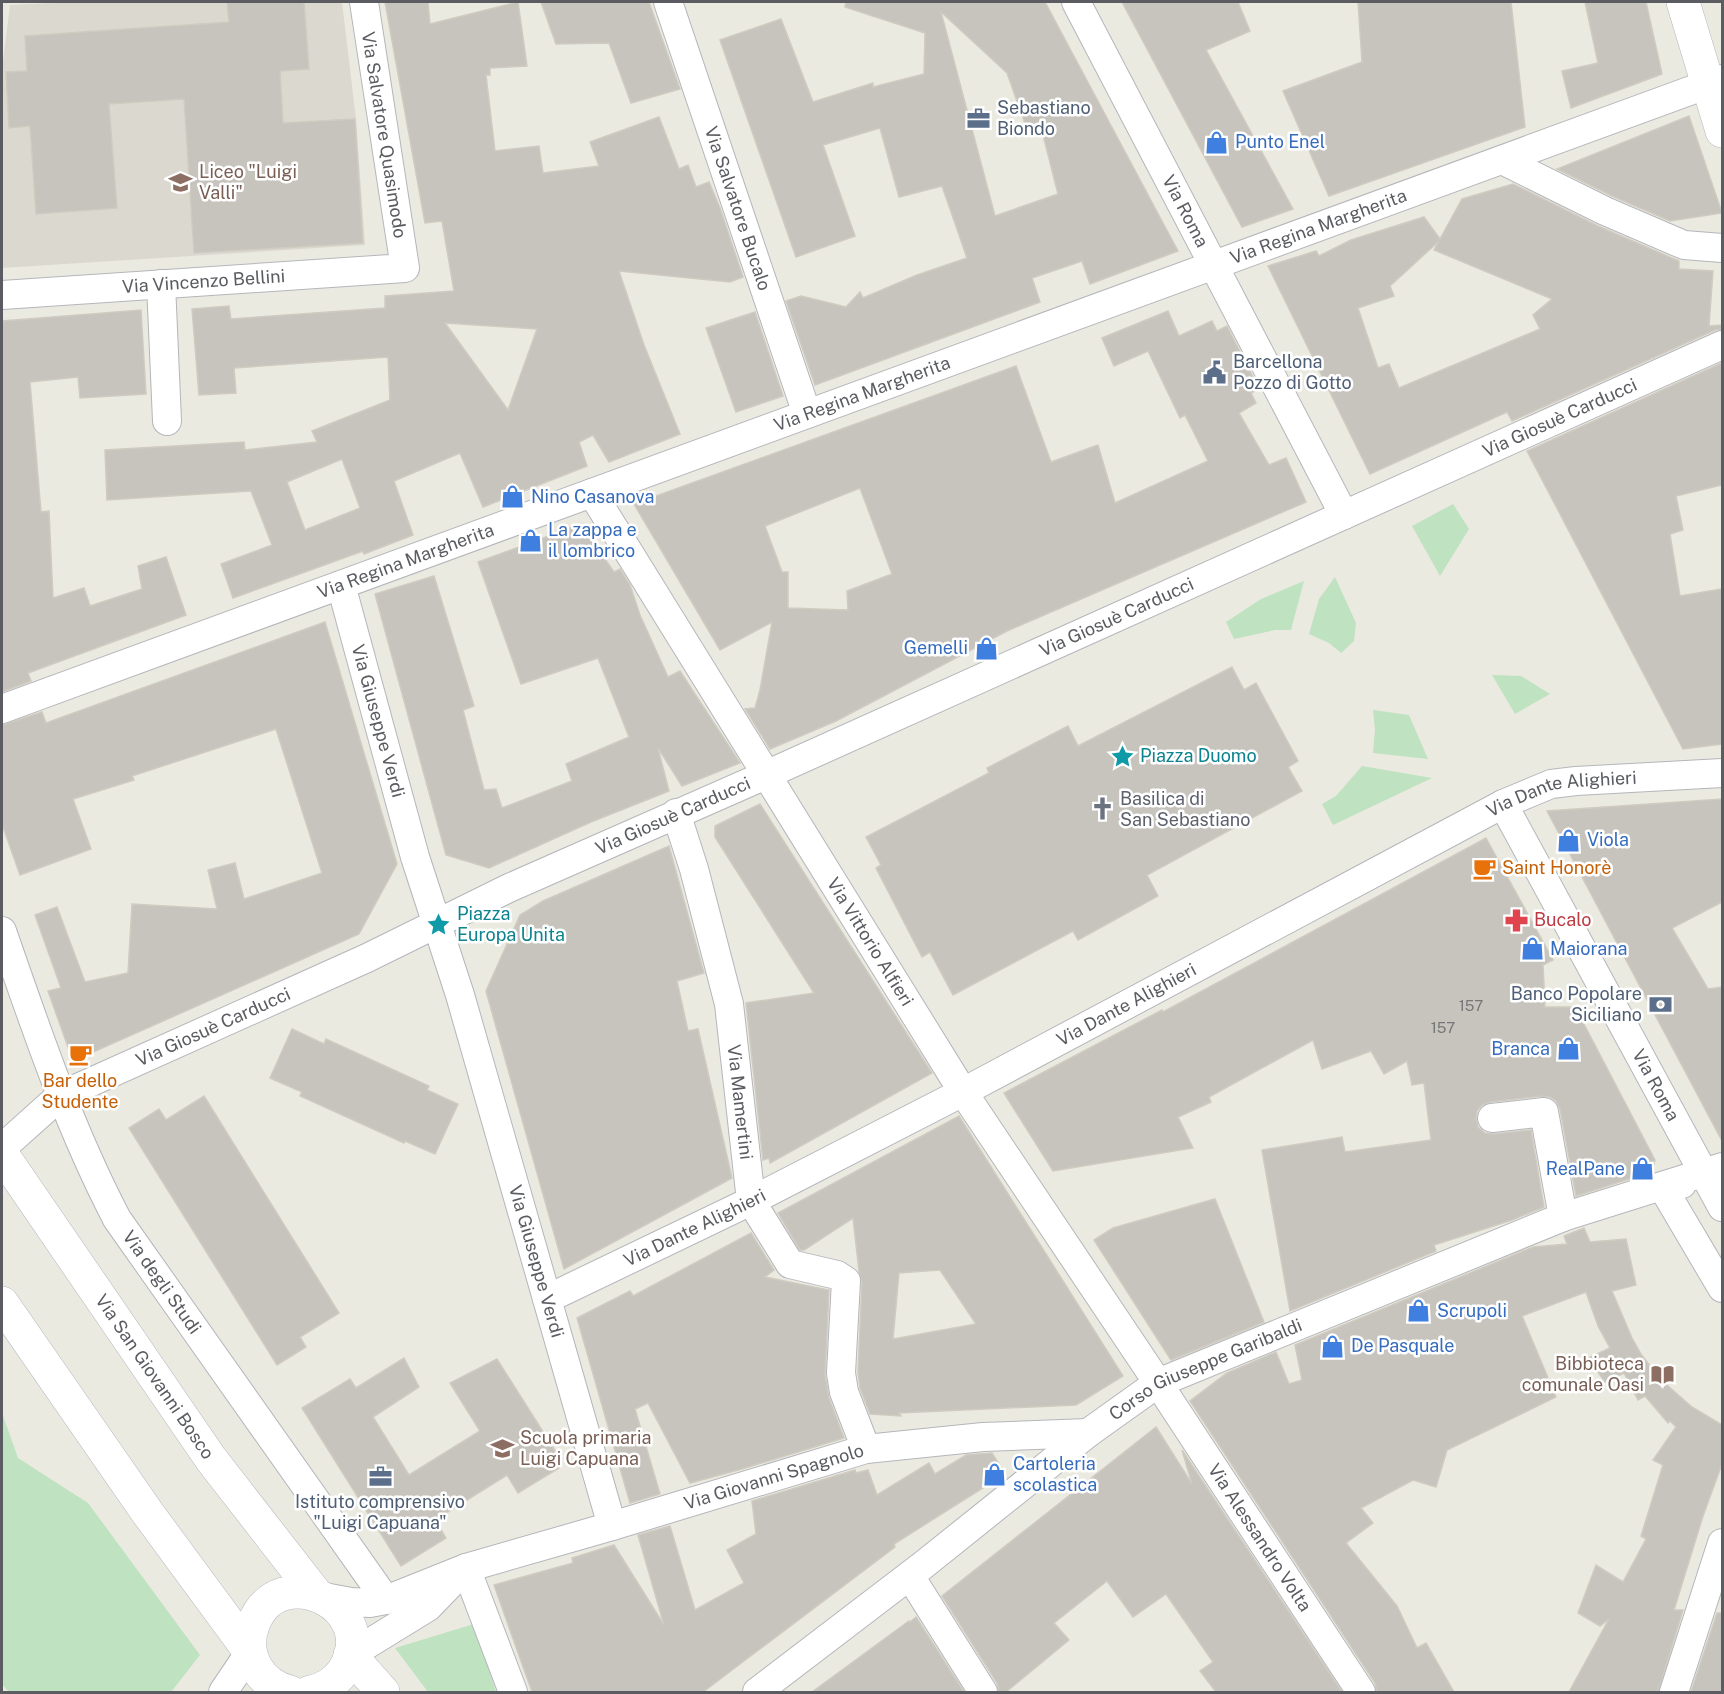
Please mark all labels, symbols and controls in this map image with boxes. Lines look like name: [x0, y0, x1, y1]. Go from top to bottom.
street label: Via Salvatore Quasimodo: [358, 30, 411, 240]
place label: Sebastiano Biondo: [997, 97, 1091, 139]
office icon: Sebastiano Biondo: [966, 105, 992, 131]
street label: Via Salvatore Bucalo: [701, 123, 776, 293]
shop icon: Punto Enel: [1204, 129, 1230, 155]
place label: Punto Enel: [1235, 131, 1325, 152]
place label: Liceo "Luigi Valli": [199, 161, 297, 203]
school or university icon: Liceo "Luigi Valli": [168, 169, 194, 195]
street label: Via Roma: [1158, 171, 1213, 251]
street label: Via Regina Margherita: [1227, 184, 1409, 268]
street label: Via Vincenzo Bellini: [121, 265, 286, 297]
place label: Barcellona Pozzo di Gotto: [1233, 351, 1352, 393]
street label: Via Regina Margherita: [771, 352, 953, 435]
public building icon: Barcellona Pozzo di Gotto: [1202, 359, 1228, 385]
street label: Via Giosuè Carducci: [1479, 374, 1640, 461]
shop icon: Nino Casanova: [500, 484, 526, 510]
place label: Nino Casanova: [531, 486, 654, 507]
street label: Via Regina Margherita: [315, 519, 497, 603]
place label: La zappa e il lombrico: [548, 519, 637, 561]
shop icon: La zappa e il lombrico: [517, 527, 543, 553]
street label: Via Giosuè Carducci: [1036, 573, 1197, 661]
shop icon: Gemelli: [973, 635, 999, 661]
place label: Gemelli: [904, 637, 968, 658]
street label: Via Giuseppe Verdi: [348, 642, 409, 800]
place icon: Piazza Duomo: [1109, 743, 1135, 769]
place label: Piazza Duomo: [1140, 745, 1257, 766]
street label: Via Dante Alighieri: [1483, 767, 1637, 821]
street label: Via Giosuè Carducci: [592, 772, 753, 859]
place label: Basilica di San Sebastiano: [1120, 788, 1250, 830]
church icon: Basilica di San Sebastiano: [1089, 796, 1115, 822]
shop icon: Viola: [1556, 827, 1582, 853]
place label: Viola: [1587, 829, 1629, 850]
cafe icon: Saint Honorè: [1471, 855, 1497, 881]
place label: Saint Honorè: [1502, 857, 1611, 878]
street label: Via Vittorio Alfieri: [823, 874, 918, 1010]
place label: Piazza Europa Unita: [457, 903, 565, 945]
pharmacy icon: Bucalo: [1503, 907, 1529, 933]
place label: Bucalo: [1534, 909, 1591, 930]
place icon: Piazza Europa Unita: [426, 911, 452, 937]
shop icon: Maiorana: [1519, 936, 1545, 962]
place label: Maiorana: [1550, 938, 1627, 959]
street label: Via Dante Alighieri: [1053, 959, 1200, 1050]
street label: Via Giosuè Carducci: [133, 983, 294, 1070]
place label: Banco Popolare Siciliano: [1511, 983, 1642, 1025]
bank icon: Banco Popolare Siciliano: [1647, 991, 1673, 1017]
house number: 157: [1459, 997, 1483, 1014]
house number: 157: [1431, 1019, 1455, 1036]
shop icon: Branca: [1555, 1036, 1581, 1062]
place label: Branca: [1491, 1038, 1550, 1059]
cafe icon: Bar dello Studente: [67, 1042, 93, 1068]
street label: Via Mamertini: [724, 1043, 757, 1161]
street label: Via Roma: [1628, 1045, 1684, 1124]
place label: Bar dello Studente: [42, 1070, 118, 1112]
shop icon: RealPane: [1630, 1156, 1656, 1182]
place label: RealPane: [1546, 1158, 1625, 1179]
street label: Via Giuseppe Verdi: [505, 1182, 568, 1340]
street label: Via Dante Alighieri: [620, 1184, 769, 1271]
street label: Via degli Studi: [119, 1226, 206, 1338]
street label: Via San Giovanni Bosco: [91, 1290, 219, 1463]
shop icon: Scrupoli: [1406, 1298, 1432, 1324]
place label: Scrupoli: [1437, 1300, 1507, 1321]
street label: Corso Giuseppe Garibaldi: [1105, 1314, 1305, 1425]
shop icon: De Pasquale: [1320, 1333, 1346, 1359]
place label: De Pasquale: [1351, 1335, 1455, 1356]
place label: Bibbioteca comunale Oasi: [1522, 1353, 1644, 1395]
library icon: Bibbioteca comunale Oasi: [1649, 1361, 1675, 1387]
place label: Scuola primaria Luigi Capuana: [520, 1427, 651, 1469]
school or university icon: Scuola primaria Luigi Capuana: [489, 1435, 515, 1461]
street label: Via Giovanni Spagnolo: [681, 1439, 866, 1514]
place label: Cartoleria scolastica: [1013, 1453, 1097, 1495]
street label: Via Alessandro Volta: [1204, 1460, 1316, 1615]
shop icon: Cartoleria scolastica: [982, 1461, 1008, 1487]
office icon: Istituto comprensivo "Luigi Capuana": [367, 1463, 393, 1489]
place label: Istituto comprensivo "Luigi Capuana": [295, 1491, 465, 1533]

